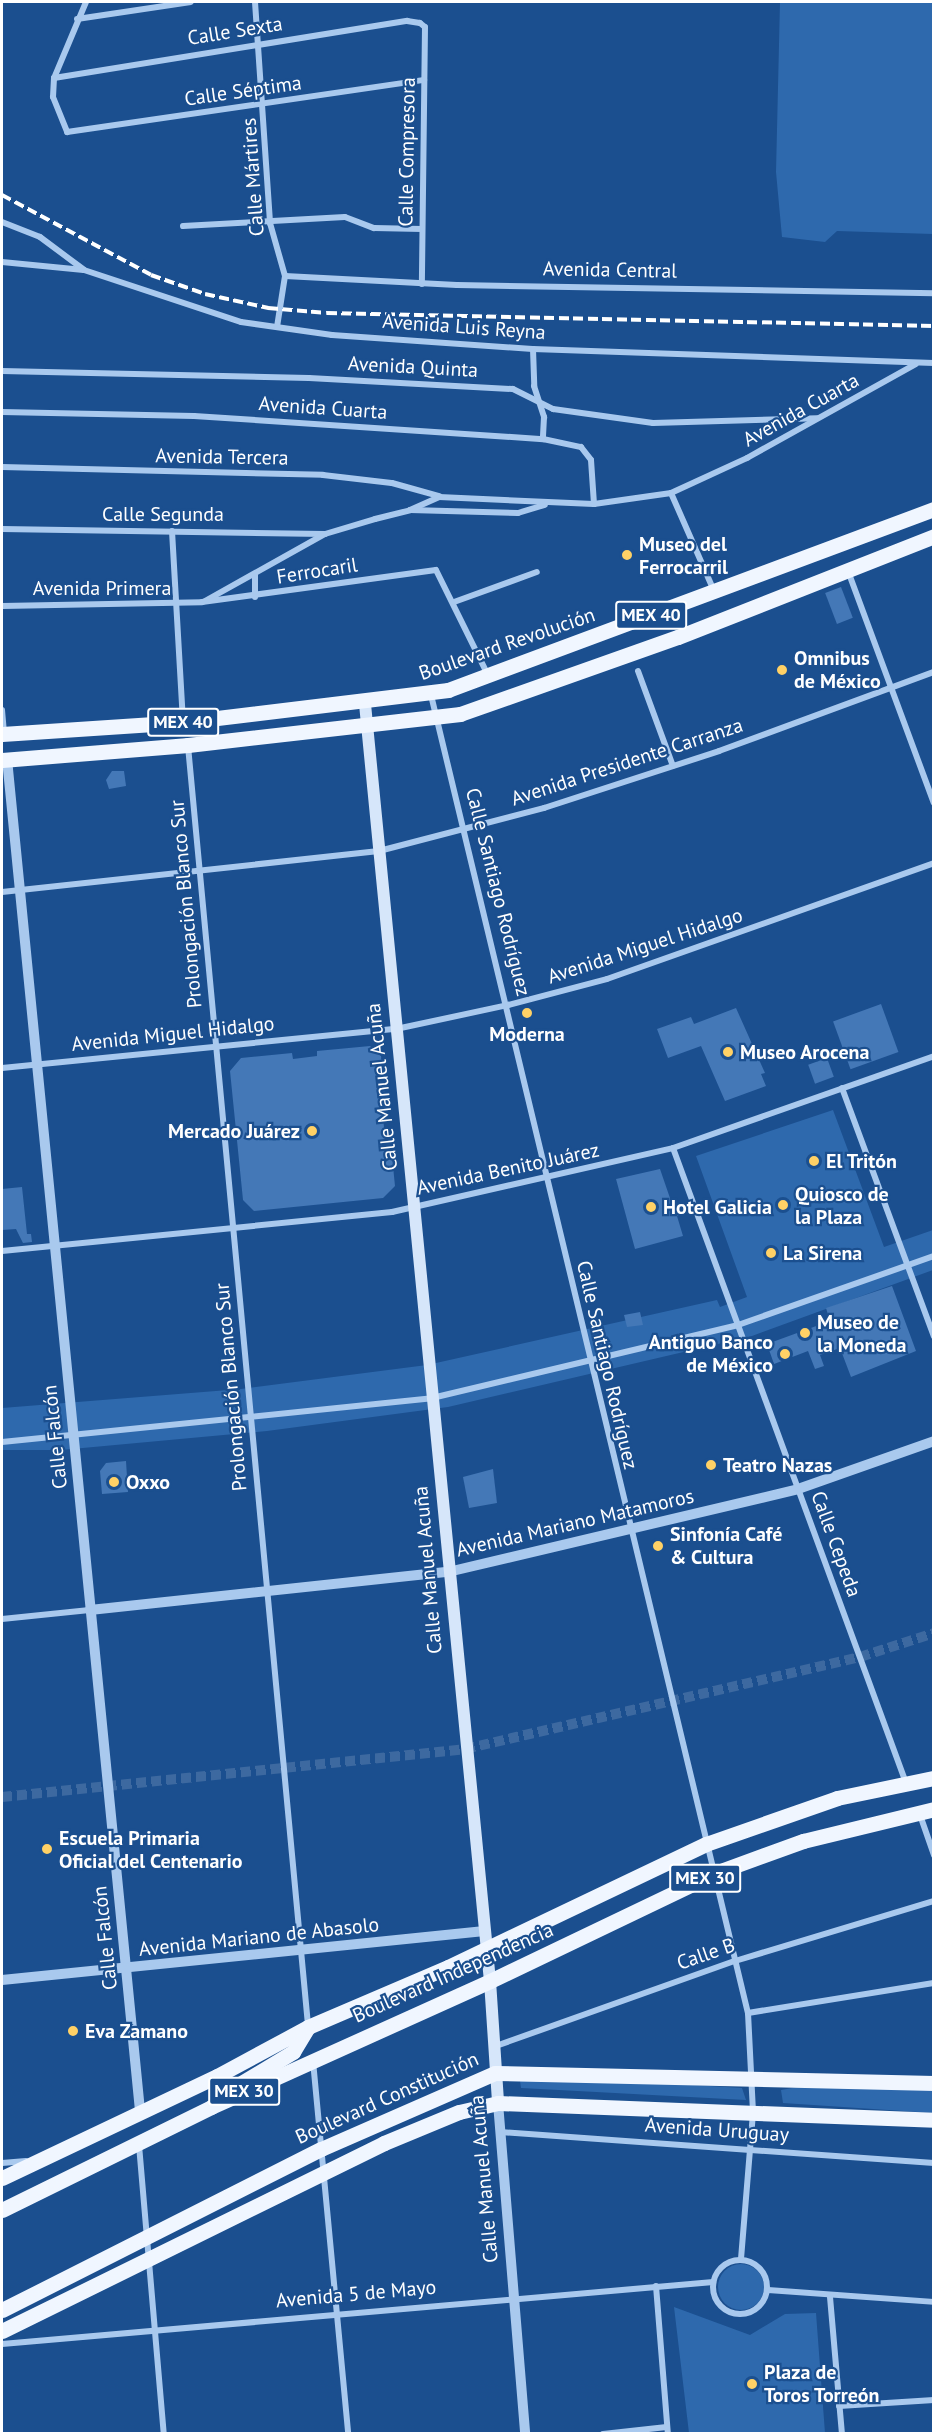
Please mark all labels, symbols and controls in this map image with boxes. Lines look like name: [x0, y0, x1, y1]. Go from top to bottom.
street label: Calle Sexta: [186, 12, 284, 50]
street label: Calle Séptima: [183, 71, 303, 111]
street label: Calle Compresora: [394, 77, 420, 227]
street label: Calle Mártires: [237, 117, 269, 237]
street label: Avenida Central: [543, 257, 677, 283]
street label: Avenida Luis Reyna: [382, 309, 546, 345]
street label: Avenida Quinta: [347, 352, 479, 382]
street label: Avenida Cuarta: [739, 368, 863, 452]
street label: Avenida Cuarta: [258, 392, 388, 424]
street label: Avenida Tercera: [155, 444, 289, 470]
street label: Calle Segunda: [102, 502, 224, 526]
place label: Museo del Ferrocarril: [639, 532, 728, 579]
marker: Museo del Ferrocarril: [620, 548, 634, 562]
street label: Ferrocaril: [275, 553, 359, 589]
street label: Avenida Primera: [33, 576, 171, 600]
road number: MEX 40: [614, 600, 688, 630]
street label: Boulevard Revolución: [416, 603, 598, 685]
place label: Omnibus de México: [794, 646, 881, 693]
marker: Omnibus de México: [775, 663, 789, 677]
road number: MEX 40: [146, 707, 220, 737]
street label: Avenida Presidente Carranza: [508, 713, 746, 811]
street label: Calle Santiago Rodríguez: [461, 786, 535, 998]
street label: Prolongación Blanco Sur: [165, 799, 207, 1009]
street label: Avenida Miguel Hidalgo: [544, 903, 746, 989]
street label: Calle Manuel Acuña: [361, 1002, 403, 1172]
marker: Moderna: [520, 1006, 534, 1020]
street label: Avenida Miguel Hidalgo: [70, 1011, 276, 1057]
place label: Moderna: [489, 1022, 565, 1046]
place label: Museo Arocena: [740, 1040, 870, 1064]
marker: Museo Arocena: [721, 1045, 735, 1059]
place label: Mercado Juárez: [168, 1119, 300, 1143]
marker: Mercado Juárez: [305, 1124, 319, 1138]
street label: Avenida Benito Juárez: [415, 1138, 601, 1200]
place label: El Tritón: [826, 1149, 898, 1173]
marker: El Tritón: [807, 1154, 821, 1168]
place label: Quiosco de la Plaza: [795, 1182, 889, 1229]
place label: Hotel Galicia: [663, 1195, 772, 1219]
marker: Quiosco de la Plaza: [776, 1198, 790, 1212]
marker: Hotel Galicia: [644, 1200, 658, 1214]
place label: La Sirena: [783, 1241, 862, 1265]
marker: La Sirena: [764, 1246, 778, 1260]
street label: Calle Santiago Rodríguez: [571, 1258, 643, 1472]
street label: Prolongación Blanco Sur: [210, 1282, 252, 1492]
place label: Museo de la Moneda: [817, 1310, 906, 1357]
marker: Museo de la Moneda: [798, 1326, 812, 1340]
place label: Antiguo Banco de México: [649, 1330, 773, 1377]
marker: Antiguo Banco de México: [778, 1347, 792, 1361]
street label: Calle Falcón: [38, 1384, 72, 1490]
place label: Teatro Nazas: [723, 1453, 832, 1477]
marker: Teatro Nazas: [704, 1458, 718, 1472]
place label: Oxxo: [126, 1470, 170, 1494]
marker: Oxxo: [107, 1475, 121, 1489]
street label: Avenida Mariano Matamoros: [454, 1484, 696, 1562]
street label: Calle Manuel Acuña: [409, 1485, 447, 1655]
street label: Calle Cepeda: [806, 1488, 866, 1600]
place label: Sinfonía Café & Cultura: [670, 1523, 783, 1570]
marker: Sinfonía Café & Cultura: [651, 1539, 665, 1553]
place label: Escuela Primaria Oficial del Centenario: [59, 1826, 243, 1873]
marker: Escuela Primaria Oficial del Centenario: [40, 1842, 54, 1856]
road number: MEX 30: [668, 1863, 742, 1893]
street label: Calle Falcón: [88, 1885, 122, 1991]
street label: Avenida Mariano de Abasolo: [137, 1912, 381, 1962]
street label: Boulevard Independencia: [349, 1918, 557, 2028]
street label: Calle B: [674, 1933, 738, 1975]
place label: Eva Zamano: [85, 2019, 188, 2043]
marker: Eva Zamano: [66, 2024, 80, 2038]
street label: Boulevard Constitución: [292, 2047, 482, 2149]
road number: MEX 30: [206, 2076, 282, 2106]
street label: Calle Manuel Acuña: [465, 2094, 503, 2264]
street label: Avenida Uruguay: [644, 2113, 790, 2147]
street label: Avenida 5 de Mayo: [275, 2275, 437, 2313]
place label: Plaza de Toros Torreón: [764, 2360, 880, 2407]
marker: Plaza de Toros Torreón: [745, 2377, 759, 2391]

